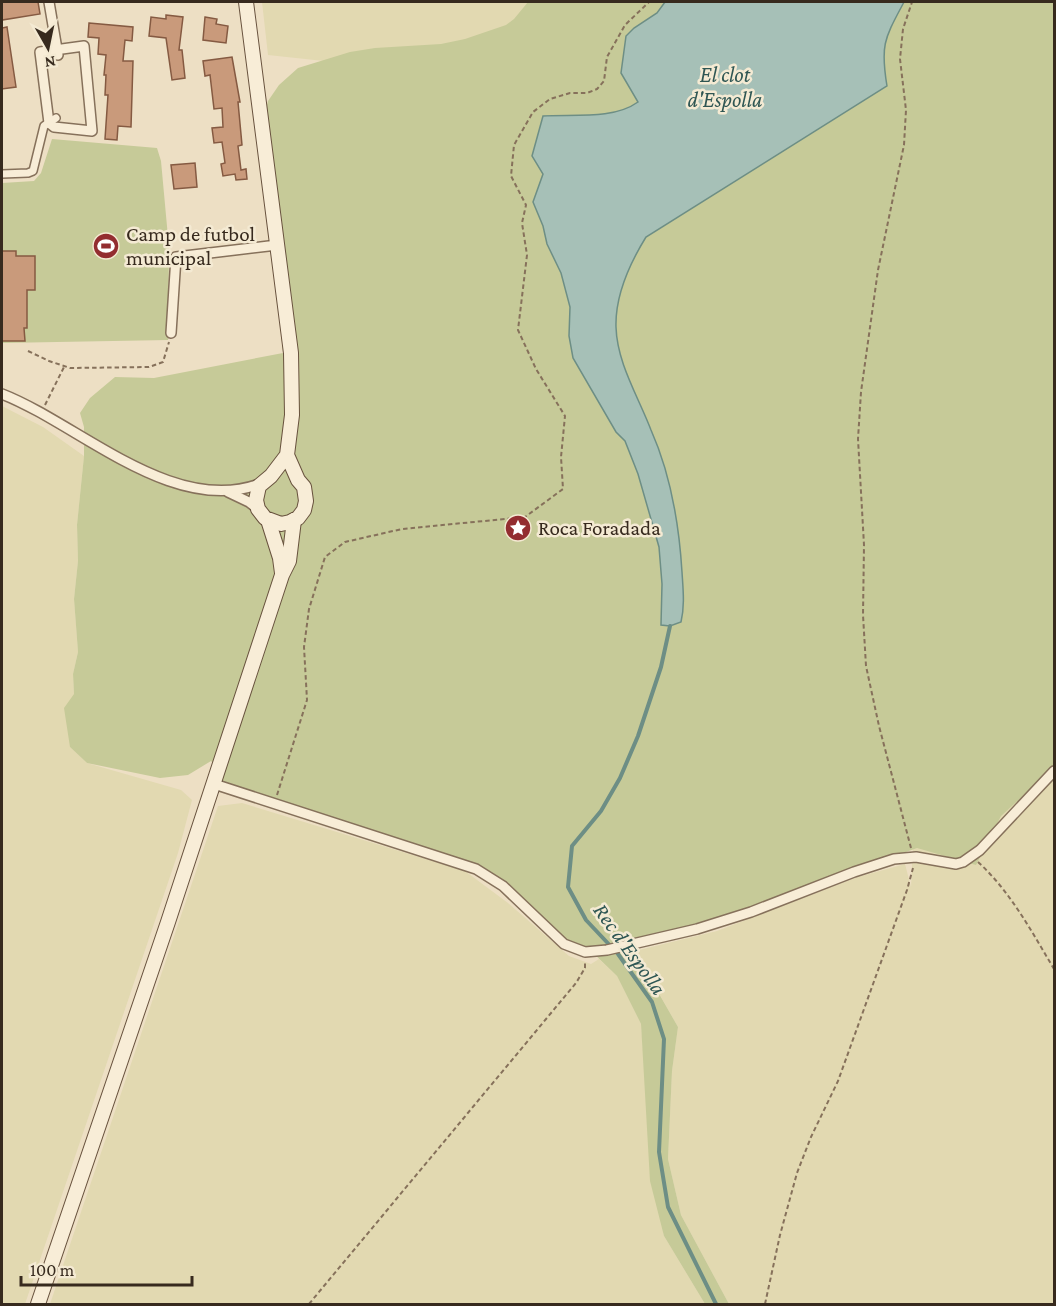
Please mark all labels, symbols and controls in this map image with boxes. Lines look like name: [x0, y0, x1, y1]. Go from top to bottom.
north arrow: [18, 18, 78, 78]
text: N: [43, 53, 57, 72]
water label: El clot d'Espolla: [688, 62, 762, 112]
place label: Camp de futbol municipal: [126, 222, 255, 270]
sports icon: Camp de futbol municipal: [91, 231, 121, 261]
place icon: Roca Foradada: [503, 513, 533, 543]
place label: Roca Foradada: [538, 516, 661, 540]
water label: Rec d'Espolla: [588, 898, 672, 1000]
scale bar: [21, 1249, 192, 1287]
text: 100 m: [30, 1260, 75, 1280]

